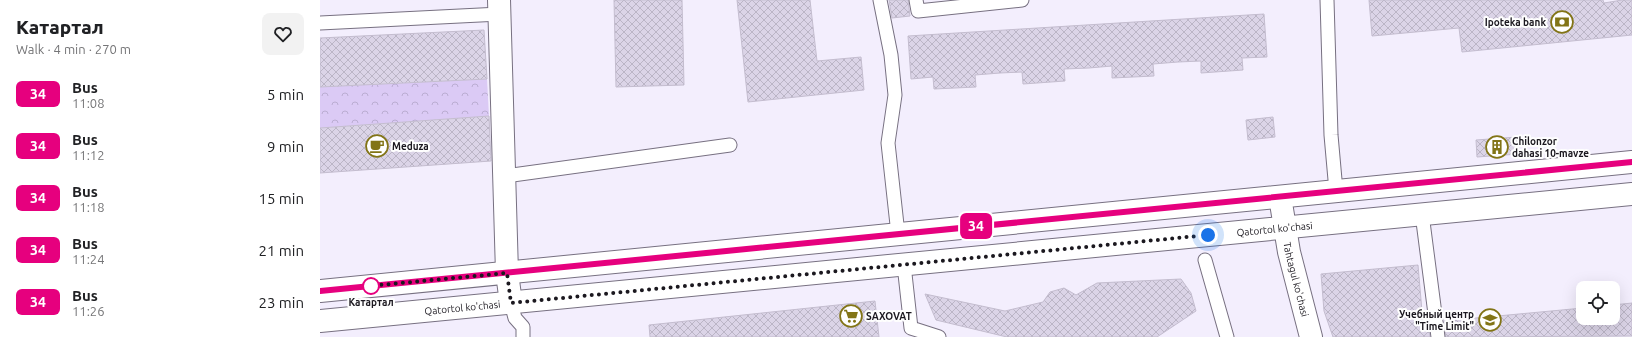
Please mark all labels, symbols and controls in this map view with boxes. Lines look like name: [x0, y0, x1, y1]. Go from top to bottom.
bank icon: Ipoteka bank: [1549, 9, 1575, 35]
button: heart: [262, 13, 304, 55]
text: Катартал: [16, 16, 104, 38]
place label: Ipoteka bank: [1485, 17, 1546, 28]
text: Walk · 4 min · 270 m: [16, 42, 131, 56]
text: Bus: [72, 79, 98, 96]
text: 34: [30, 86, 46, 102]
text: 5 min: [267, 86, 304, 103]
text: 11:08: [72, 96, 105, 110]
text: Bus: [72, 131, 98, 148]
cafe icon: Meduza: [364, 133, 390, 159]
building icon: Chilonzor dahasi 10-mavze: [1484, 134, 1510, 160]
place label: Chilonzor dahasi 10-mavze: [1512, 136, 1589, 159]
text: 34: [30, 138, 46, 154]
text: 9 min: [267, 138, 304, 155]
place label: Meduza: [392, 141, 429, 152]
text: 11:12: [72, 148, 105, 162]
text: Bus: [72, 183, 98, 200]
text: 34: [30, 190, 46, 206]
text: 15 min: [258, 190, 304, 207]
text: 11:18: [72, 200, 105, 214]
line badge: 34: [958, 213, 994, 239]
text: 34: [968, 218, 984, 234]
street label: Qatortol ko'chasi: [1236, 220, 1313, 238]
your location: [1198, 225, 1218, 245]
text: Bus: [72, 235, 98, 252]
street label: Tahtagul ko'chasi: [1281, 241, 1311, 318]
text: 34: [30, 242, 46, 258]
text: 21 min: [258, 242, 304, 259]
text: 11:24: [72, 252, 105, 266]
marker: Катартал: [362, 277, 380, 295]
map controls: [1576, 281, 1620, 325]
button: locate: [1576, 281, 1620, 325]
text: Bus: [72, 287, 98, 304]
text: 34: [30, 294, 46, 310]
text: 23 min: [258, 294, 304, 311]
place label: Катартал: [348, 297, 394, 308]
street label: Qatortol ko'chasi: [424, 299, 501, 317]
supermarket icon: SAXOVAT: [838, 303, 864, 329]
text: 11:26: [72, 304, 105, 318]
school or university icon: Учебный центр "Time Limit": [1477, 307, 1503, 333]
place label: Учебный центр "Time Limit": [1399, 309, 1474, 332]
place label: SAXOVAT: [866, 311, 912, 322]

